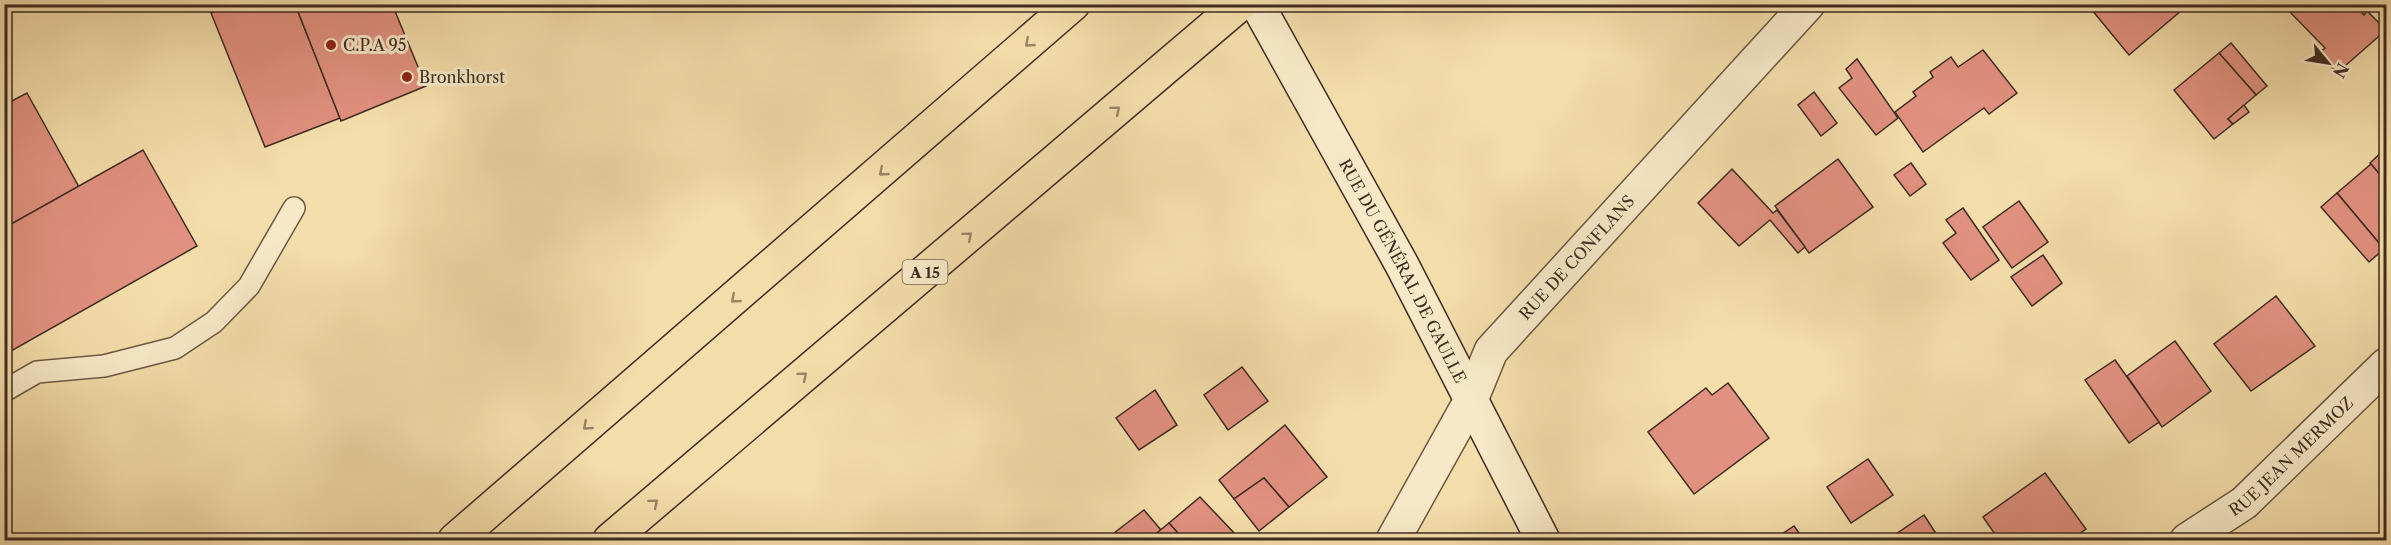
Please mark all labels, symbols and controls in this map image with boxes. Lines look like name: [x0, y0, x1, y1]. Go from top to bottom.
north arrow: [2298, 33, 2358, 93]
place label: C.P.A 95: [343, 35, 407, 55]
one-way arrow: [1025, 36, 1036, 47]
marker: C.P.A 95: [324, 38, 338, 52]
text: N: [2329, 59, 2353, 82]
place label: Bronkhorst: [419, 67, 505, 87]
marker: Bronkhorst: [400, 70, 414, 84]
one-way arrow: [1109, 106, 1120, 117]
street label: RUE DU GÉNÉRAL DE GAULLE: [1335, 155, 1471, 386]
one-way arrow: [879, 165, 890, 176]
street label: RUE DE CONFLANS: [1515, 191, 1638, 324]
one-way arrow: [961, 232, 972, 243]
road number: A 15: [902, 260, 948, 284]
one-way arrow: [731, 292, 742, 303]
one-way arrow: [796, 372, 807, 383]
street label: RUE JEAN MERMOZ: [2225, 392, 2357, 520]
one-way arrow: [583, 419, 594, 430]
one-way arrow: [647, 499, 658, 510]

